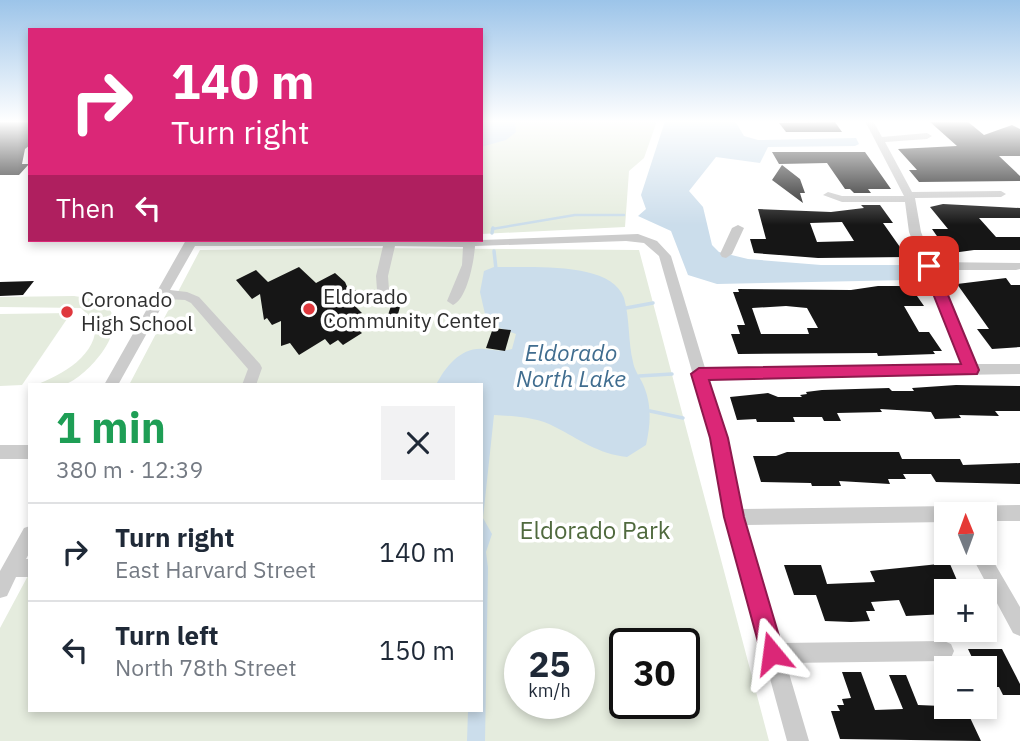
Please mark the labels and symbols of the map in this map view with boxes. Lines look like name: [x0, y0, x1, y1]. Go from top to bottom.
pin: [899, 236, 959, 296]
place label: Eldorado Community Center: [323, 282, 500, 334]
place label: Coronado High School: [81, 285, 193, 337]
marker: Eldorado Community Center: [301, 301, 317, 317]
marker: Coronado High School: [59, 304, 75, 320]
water label: Eldorado North Lake: [516, 337, 626, 393]
north arrow: [934, 502, 998, 565]
park label: Eldorado Park: [519, 514, 671, 546]
position arrow: [735, 616, 809, 690]
speed limit sign: 30: [609, 628, 700, 719]

